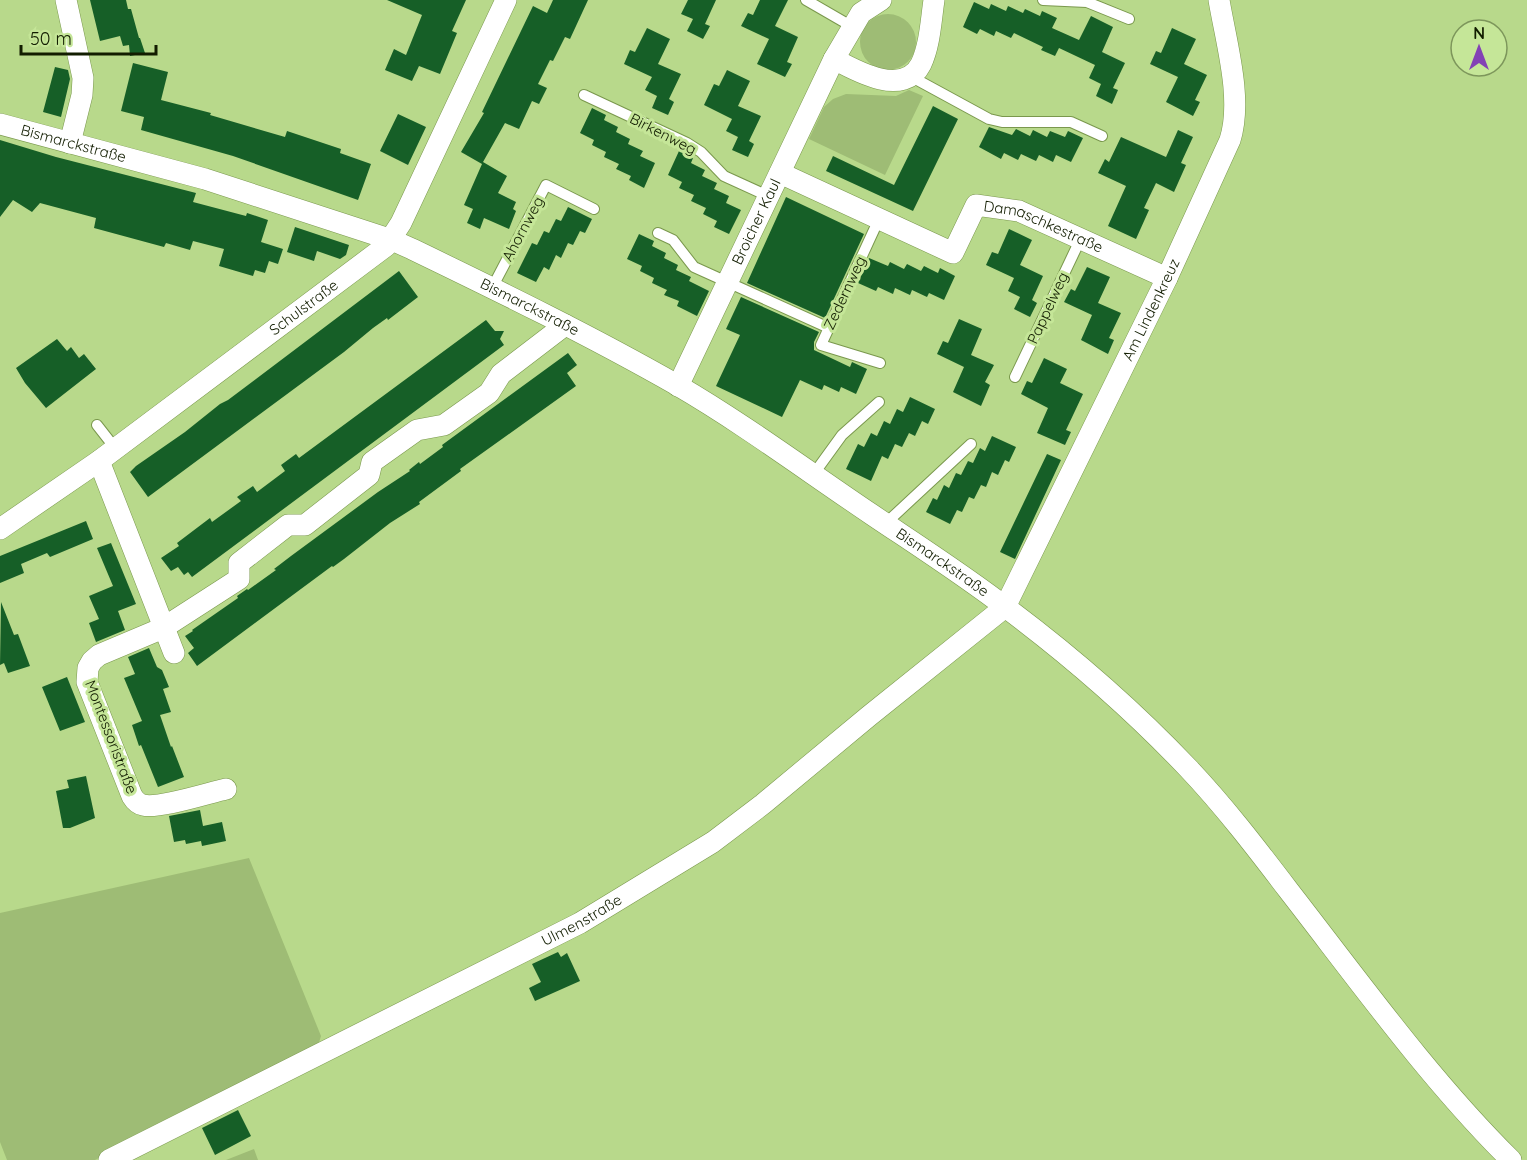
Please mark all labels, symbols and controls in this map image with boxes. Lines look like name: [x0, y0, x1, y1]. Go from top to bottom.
scale bar: [21, 18, 156, 56]
north arrow: [1449, 18, 1509, 78]
text: N: [1473, 23, 1485, 43]
text: 50 m: [30, 27, 72, 50]
street label: Birkenweg: [627, 109, 700, 159]
street label: Bismarckstraße: [19, 120, 128, 166]
street label: Broicher Kaul: [727, 175, 785, 268]
street label: Ahornweg: [498, 193, 548, 264]
street label: Damaschkestraße: [983, 196, 1106, 257]
street label: Zedernweg: [819, 253, 870, 333]
street label: Am Lindenkreuz: [1118, 256, 1184, 364]
street label: Pappelweg: [1023, 269, 1072, 347]
street label: Bismarckstraße: [477, 274, 583, 339]
street label: Schulstraße: [265, 275, 342, 339]
street label: Bismarckstraße: [893, 523, 993, 600]
street label: Montessoristraße: [81, 677, 142, 796]
street label: Ulmenstraße: [538, 890, 625, 950]

